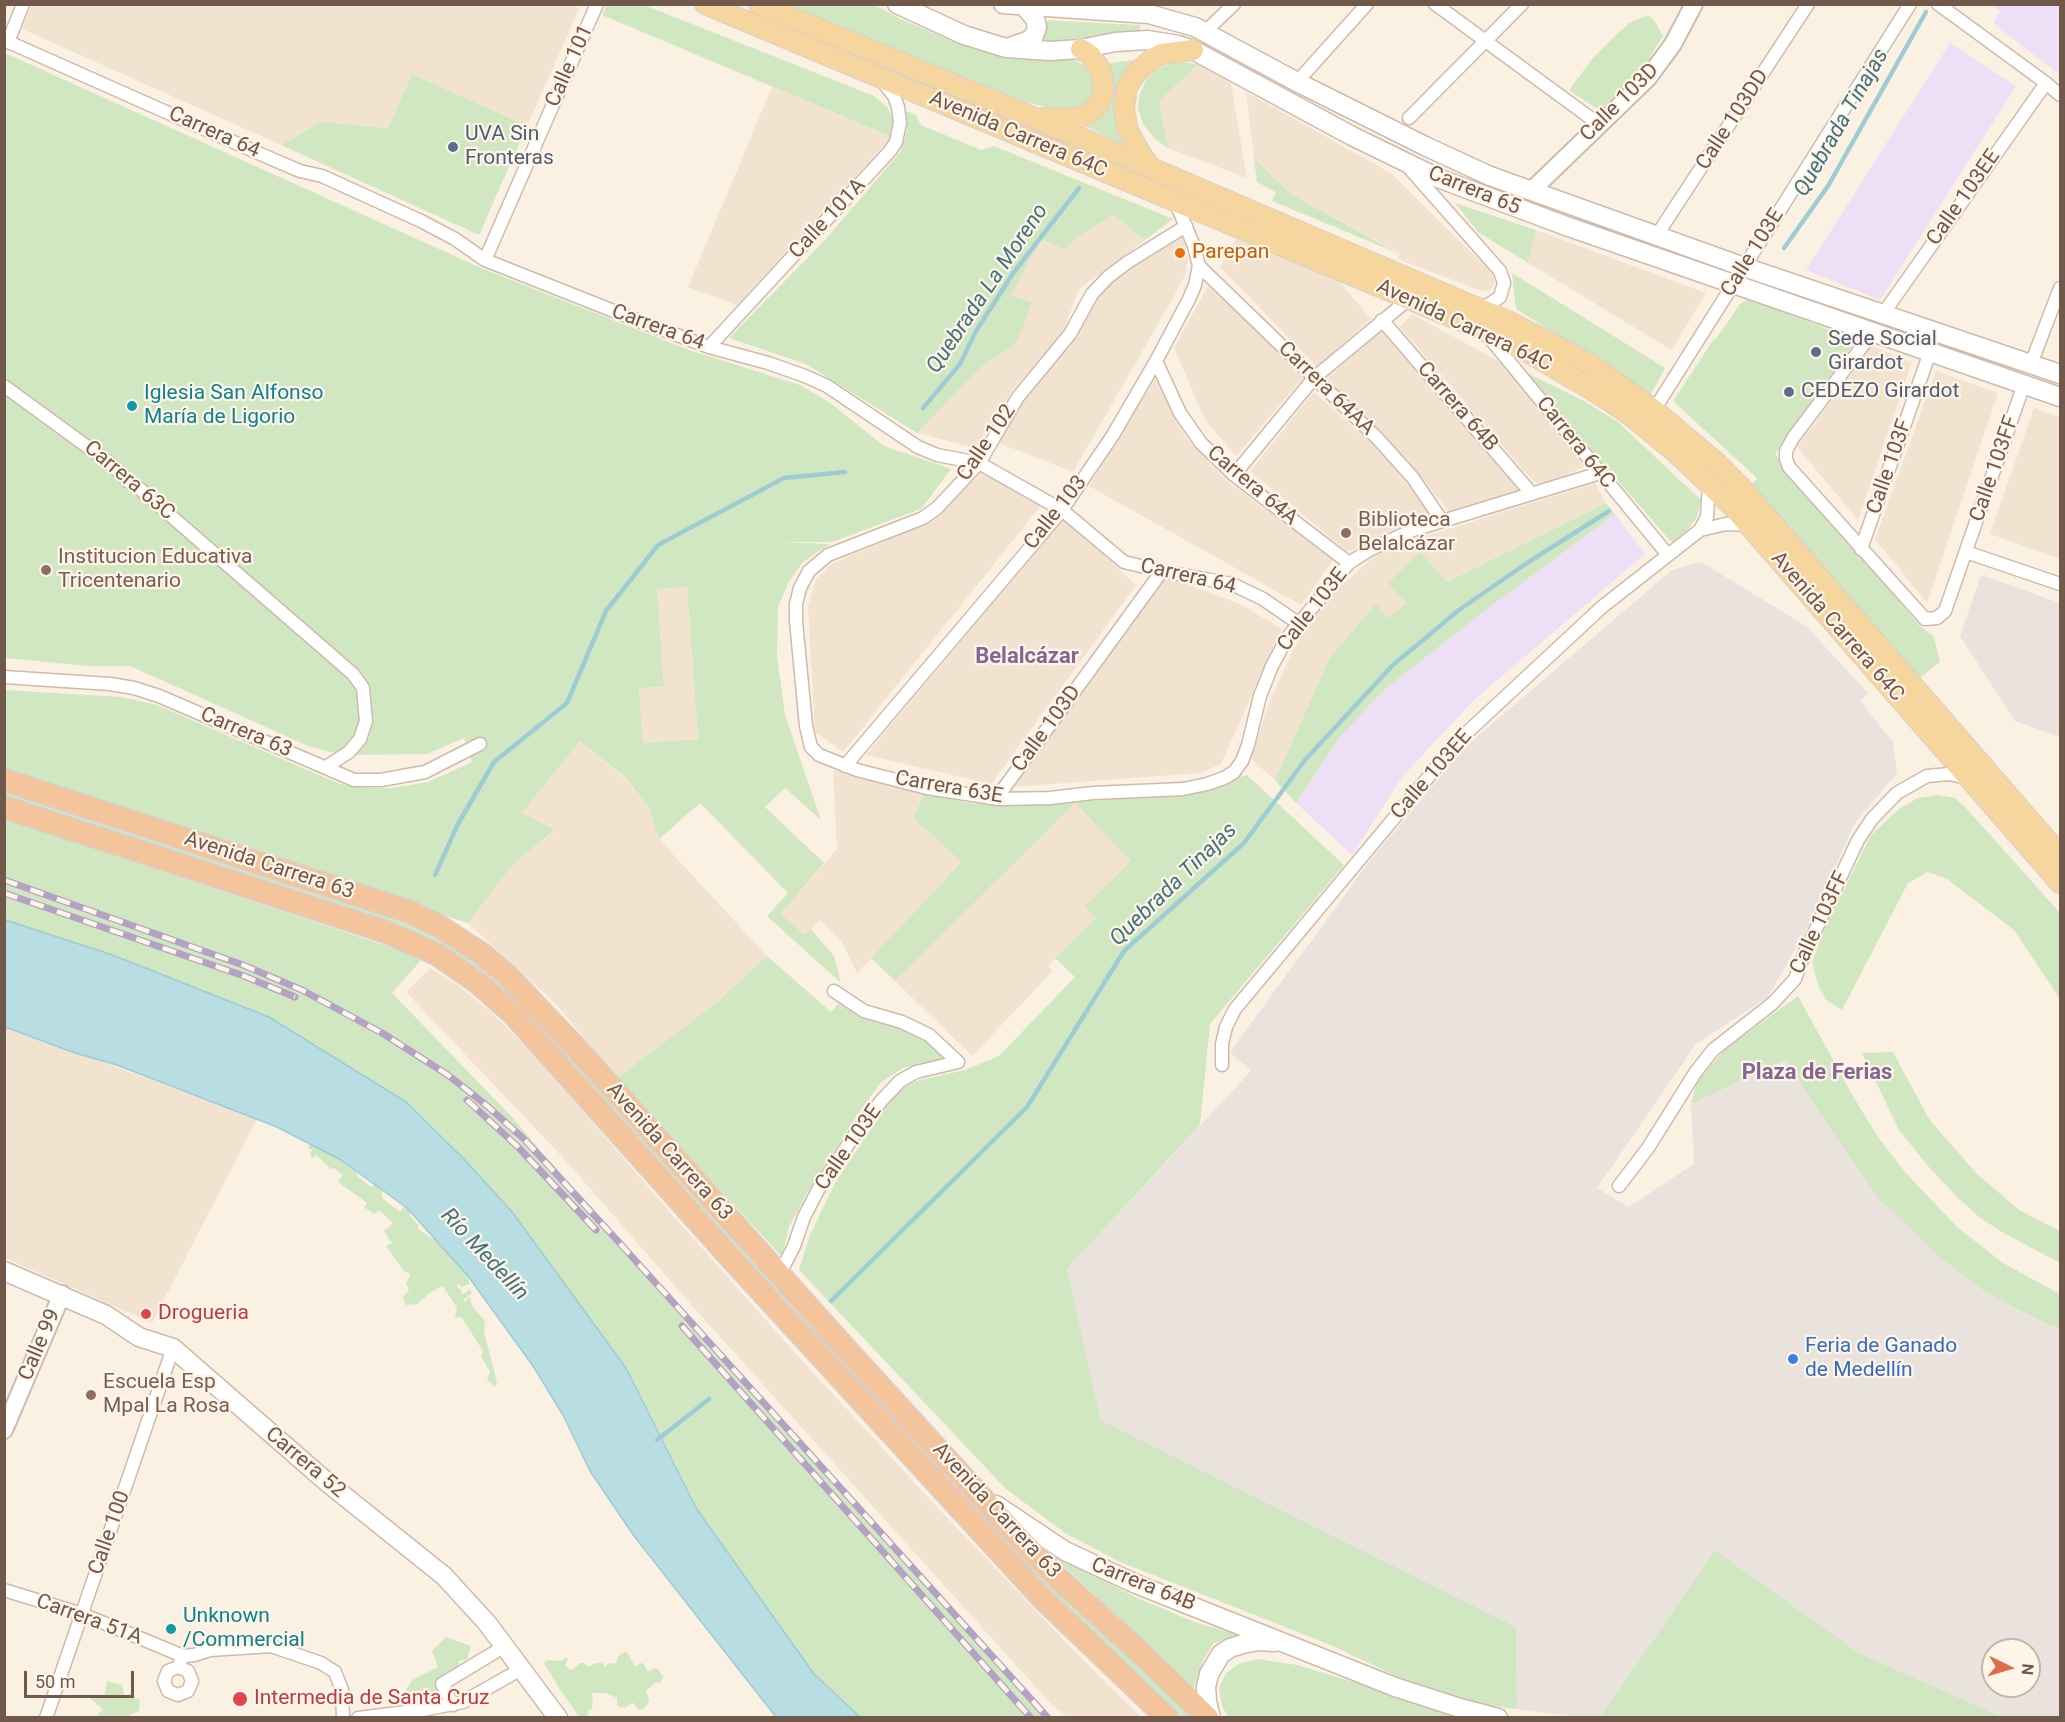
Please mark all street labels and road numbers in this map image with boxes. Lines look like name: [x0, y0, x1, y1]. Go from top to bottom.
street label: Calle 101: [541, 21, 599, 111]
street label: Calle 103D: [1575, 58, 1665, 148]
street label: Calle 103DD: [1691, 65, 1775, 175]
street label: Avenida Carrera 64C: [925, 86, 1111, 184]
street label: Carrera 64: [164, 102, 264, 164]
street label: Calle 103EE: [1922, 145, 2006, 251]
street label: Carrera 65: [1424, 161, 1524, 221]
street label: Calle 101A: [784, 174, 872, 264]
street label: Calle 103E: [1716, 204, 1790, 302]
street label: Avenida Carrera 64C: [1372, 274, 1556, 378]
street label: Carrera 64: [608, 300, 708, 356]
street label: Carrera 64AA: [1272, 337, 1380, 441]
street label: Carrera 64B: [1411, 357, 1503, 457]
street label: Carrera 64C: [1530, 392, 1620, 494]
street label: Calle 102: [952, 400, 1022, 486]
street label: Calle 103FF: [1965, 413, 2025, 525]
street label: Calle 103F: [1862, 416, 1918, 518]
street label: Carrera 63C: [78, 436, 180, 526]
street label: Carrera 64A: [1201, 441, 1303, 531]
street label: Calle 103: [1019, 471, 1093, 555]
street label: Avenida Carrera 64C: [1765, 547, 1909, 707]
street label: Carrera 64: [1138, 554, 1238, 600]
street label: Calle 103E: [1273, 563, 1353, 657]
street label: Calle 103D: [1007, 681, 1087, 777]
street label: Carrera 63: [196, 702, 296, 764]
street label: Calle 103EE: [1386, 725, 1478, 825]
street label: Carrera 63E: [893, 766, 1005, 810]
street label: Avenida Carrera 63: [181, 827, 357, 905]
street label: Calle 103FF: [1785, 868, 1855, 978]
street label: Avenida Carrera 63: [601, 1078, 737, 1226]
street label: Calle 103E: [810, 1100, 888, 1196]
street label: Calle 99: [14, 1305, 66, 1385]
street label: Carrera 52: [260, 1422, 350, 1504]
street label: Avenida Carrera 63: [927, 1438, 1065, 1584]
street label: Calle 100: [84, 1488, 136, 1578]
street label: Carrera 64B: [1087, 1553, 1199, 1617]
street label: Carrera 51A: [33, 1589, 145, 1651]

